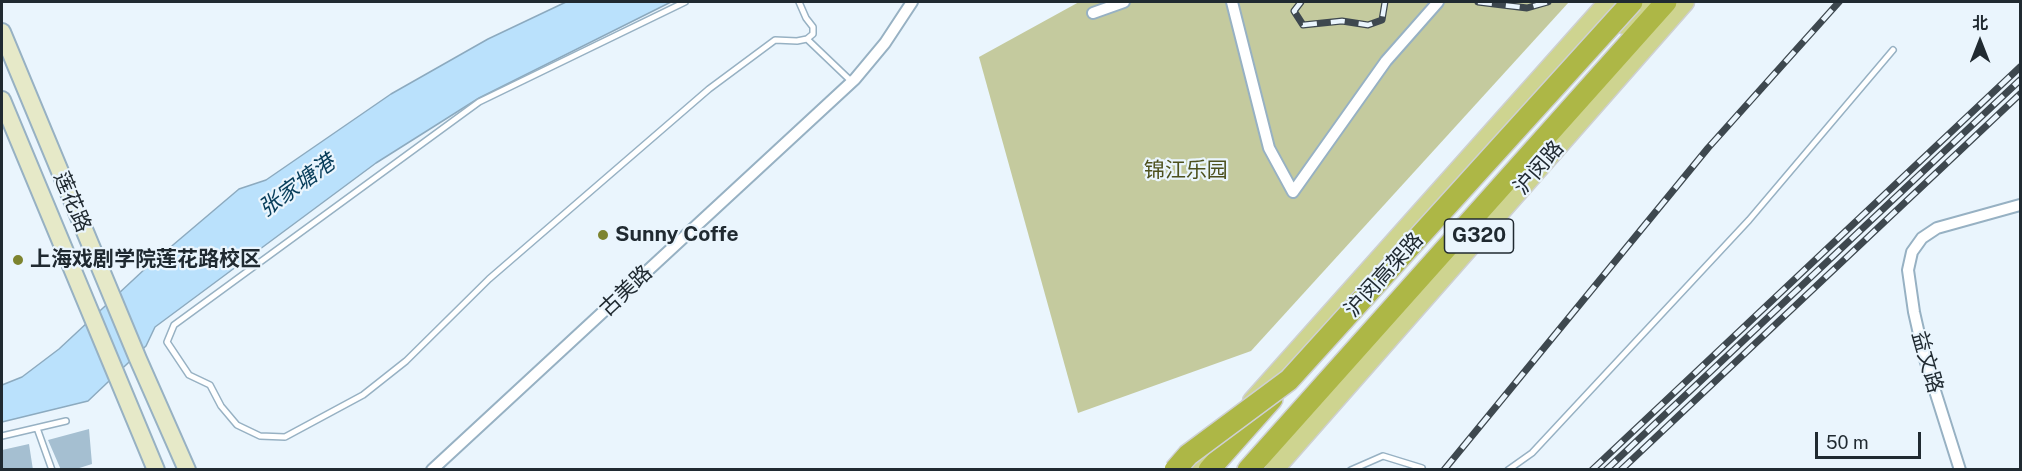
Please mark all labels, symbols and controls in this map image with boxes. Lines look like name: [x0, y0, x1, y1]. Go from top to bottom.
north arrow: [1950, 12, 2010, 72]
text: 北: [1972, 14, 1988, 33]
street label: 沪闵路: [1509, 136, 1569, 200]
water label: 张家塘港: [254, 149, 340, 223]
park label: 锦江乐园: [1144, 158, 1228, 184]
street label: 莲花路: [48, 168, 96, 236]
road number: G320: [1444, 219, 1514, 253]
place label: Sunny Coffe: [615, 222, 739, 248]
marker: Sunny Coffe: [596, 228, 610, 242]
street label: 沪闵高架路: [1340, 228, 1428, 322]
place label: 上海戏剧学院莲花路校区: [30, 247, 261, 273]
marker: 上海戏剧学院莲花路校区: [11, 253, 25, 267]
street label: 古美路: [594, 260, 658, 322]
street label: 益文路: [1906, 328, 1948, 396]
scale bar: [1818, 420, 1924, 458]
text: 50 m: [1826, 432, 1869, 453]

